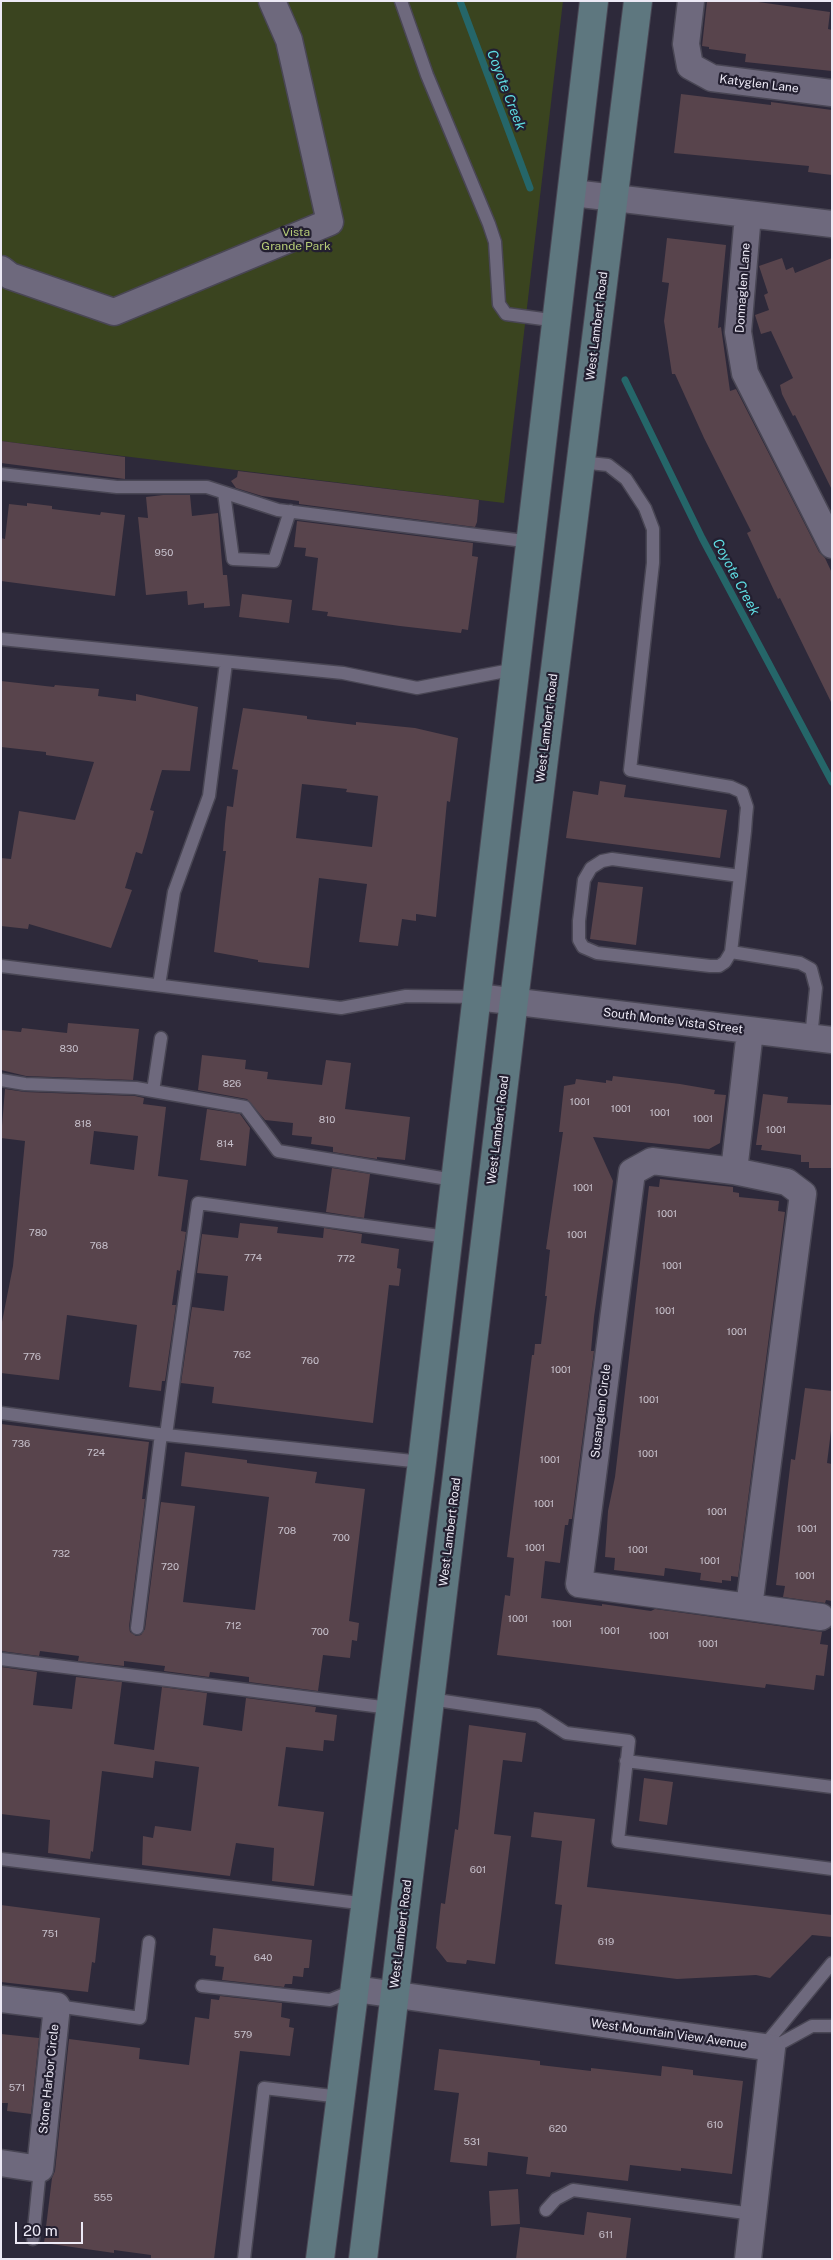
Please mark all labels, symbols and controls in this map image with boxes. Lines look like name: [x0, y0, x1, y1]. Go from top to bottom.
water label: Coyote Creek: [483, 48, 529, 132]
street label: Katyglen Lane: [718, 72, 800, 96]
park label: Vista Grande Park: [261, 225, 331, 253]
street label: Donnaglen Lane: [733, 243, 753, 333]
street label: West Lambert Road: [583, 271, 611, 381]
water label: Coyote Creek: [709, 536, 763, 618]
house number: 950: [155, 547, 173, 559]
street label: West Lambert Road: [533, 673, 561, 783]
street label: South Monte Vista Street: [602, 1005, 744, 1037]
house number: 830: [60, 1043, 78, 1055]
street label: West Lambert Road: [484, 1075, 512, 1185]
house number: 826: [223, 1078, 241, 1090]
house number: 1001: [570, 1096, 590, 1108]
house number: 1001: [611, 1103, 631, 1115]
house number: 1001: [650, 1107, 670, 1119]
house number: 1001: [693, 1113, 713, 1125]
house number: 810: [319, 1114, 335, 1126]
house number: 818: [74, 1118, 92, 1130]
house number: 1001: [766, 1124, 786, 1136]
house number: 814: [217, 1138, 233, 1150]
house number: 1001: [573, 1182, 593, 1194]
house number: 1001: [657, 1208, 677, 1220]
house number: 780: [29, 1227, 47, 1239]
house number: 1001: [567, 1229, 587, 1241]
house number: 768: [90, 1240, 108, 1252]
house number: 774: [244, 1252, 262, 1264]
house number: 772: [337, 1253, 355, 1265]
house number: 1001: [662, 1260, 682, 1272]
house number: 1001: [655, 1305, 675, 1317]
house number: 1001: [727, 1326, 747, 1338]
house number: 762: [233, 1349, 251, 1361]
house number: 776: [23, 1351, 41, 1363]
house number: 760: [301, 1355, 319, 1367]
street label: Susanglen Circle: [588, 1363, 614, 1459]
house number: 1001: [551, 1364, 571, 1376]
house number: 1001: [639, 1394, 659, 1406]
house number: 736: [12, 1438, 30, 1450]
house number: 724: [87, 1447, 105, 1459]
house number: 1001: [638, 1448, 658, 1460]
house number: 1001: [540, 1454, 560, 1466]
street label: West Lambert Road: [436, 1477, 464, 1587]
house number: 1001: [534, 1498, 554, 1510]
house number: 1001: [707, 1506, 727, 1518]
house number: 1001: [797, 1523, 817, 1535]
house number: 708: [278, 1525, 296, 1537]
house number: 700: [332, 1532, 350, 1544]
house number: 1001: [525, 1542, 545, 1554]
house number: 1001: [628, 1544, 648, 1556]
house number: 732: [52, 1548, 70, 1560]
house number: 1001: [700, 1555, 720, 1567]
house number: 720: [161, 1561, 179, 1573]
house number: 1001: [795, 1570, 815, 1582]
house number: 1001: [508, 1613, 528, 1625]
house number: 1001: [552, 1618, 572, 1630]
house number: 712: [225, 1620, 241, 1632]
house number: 1001: [600, 1625, 620, 1637]
house number: 700: [311, 1626, 329, 1638]
house number: 1001: [649, 1630, 669, 1642]
house number: 1001: [698, 1638, 718, 1650]
house number: 601: [470, 1864, 486, 1876]
street label: West Lambert Road: [387, 1879, 415, 1989]
house number: 751: [42, 1928, 58, 1940]
house number: 619: [598, 1936, 614, 1948]
house number: 640: [254, 1952, 272, 1964]
street label: West Mountain View Avenue: [590, 2016, 748, 2052]
street label: Stone Harbor Circle: [36, 2023, 62, 2135]
house number: 579: [234, 2029, 252, 2041]
house number: 571: [9, 2082, 25, 2094]
house number: 610: [707, 2119, 723, 2131]
house number: 620: [549, 2123, 567, 2135]
house number: 531: [464, 2136, 480, 2148]
house number: 555: [93, 2192, 113, 2204]
scale bar: [18, 2212, 85, 2244]
text: 20 m: [23, 2222, 58, 2239]
house number: 611: [599, 2229, 613, 2241]

